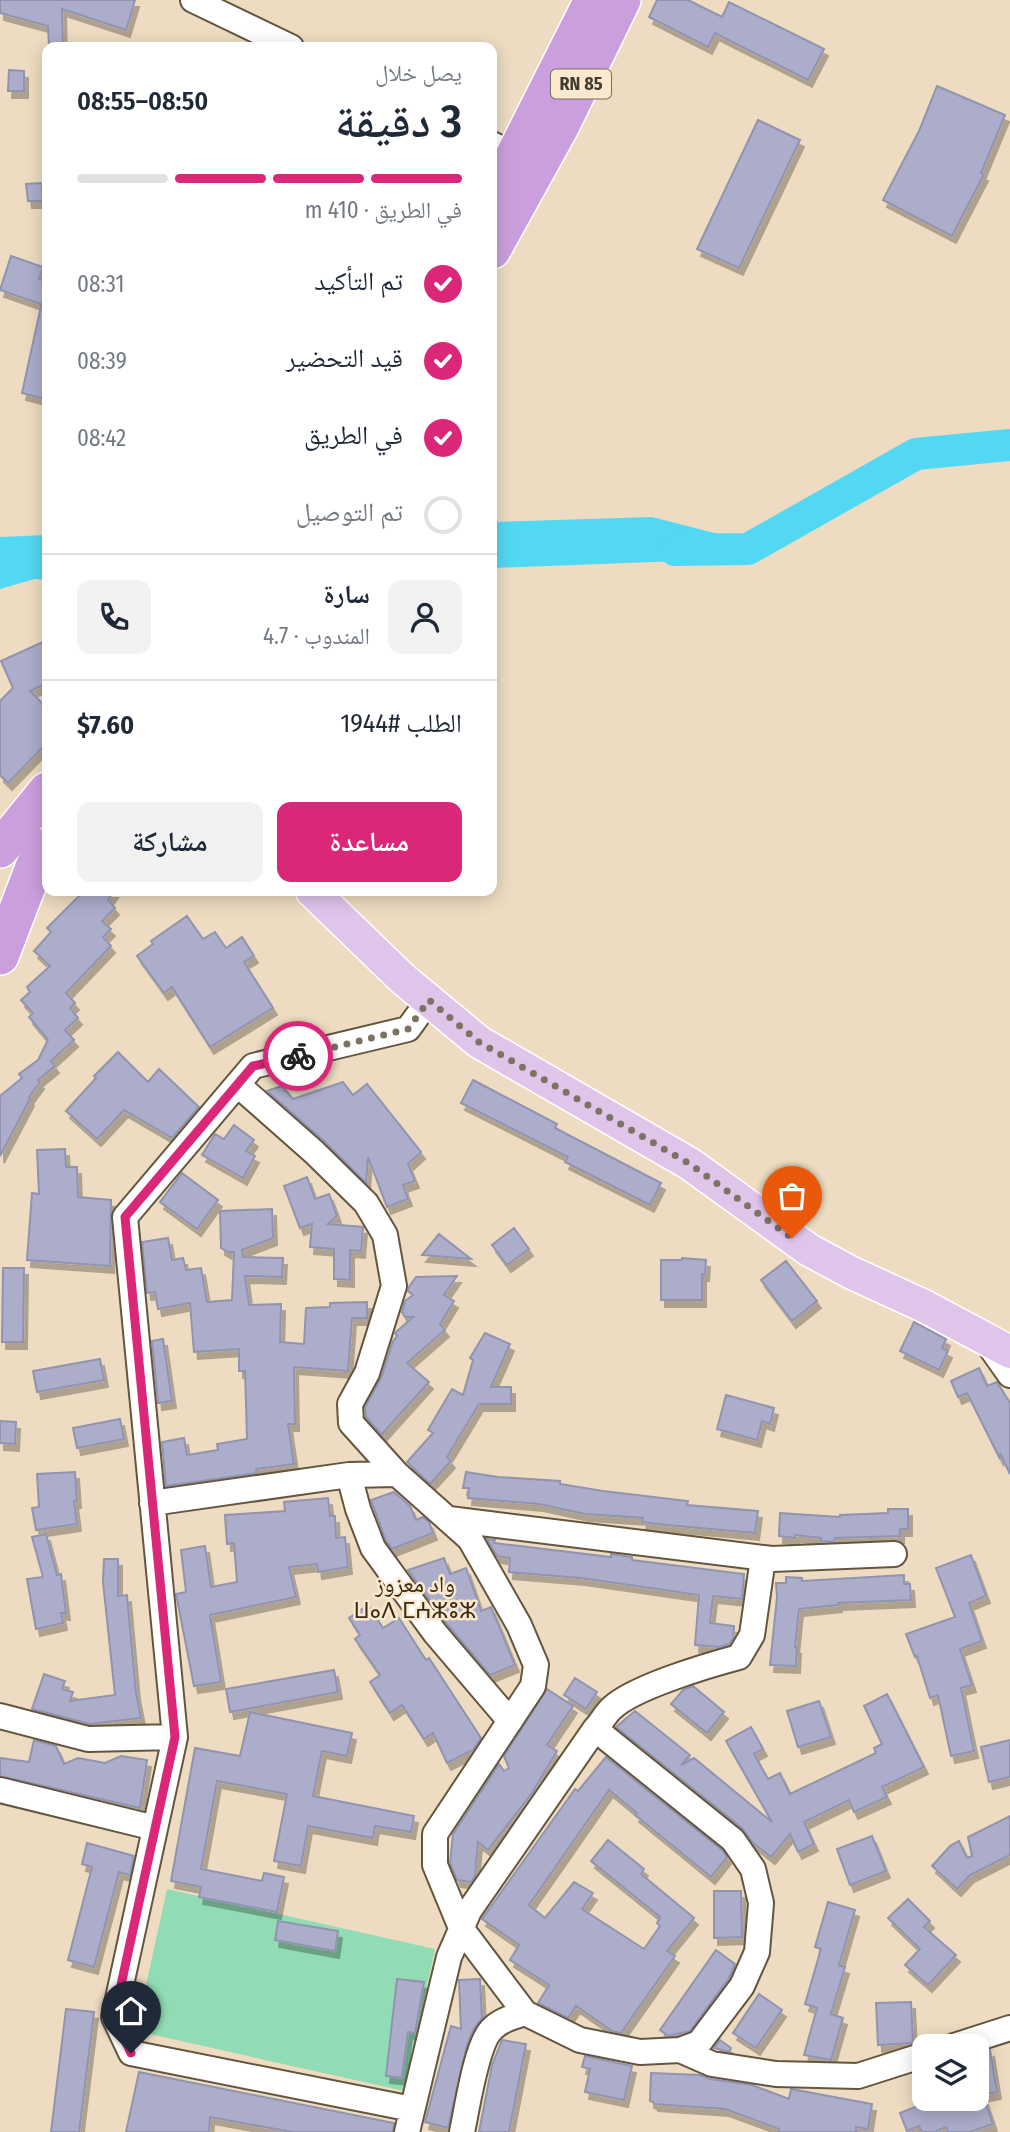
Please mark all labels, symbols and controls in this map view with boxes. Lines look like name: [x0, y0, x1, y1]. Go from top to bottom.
text: يصل خلال: [375, 59, 462, 87]
road number: RN 85: [551, 70, 611, 98]
text: 08:50–08:55: [77, 86, 208, 117]
text: 3 دقيقة: [335, 94, 462, 149]
text: في الطريق · 410 m: [305, 196, 462, 224]
icon: check: [424, 265, 462, 303]
text: تم التأكيد: [314, 266, 403, 297]
text: 08:31: [77, 270, 124, 298]
icon: check: [424, 342, 462, 380]
text: قيد التحضير: [286, 343, 403, 374]
text: 08:39: [77, 347, 127, 375]
icon: check: [424, 419, 462, 457]
text: في الطريق: [304, 420, 403, 451]
text: 08:42: [77, 424, 126, 452]
text: تم التوصيل: [296, 497, 403, 528]
text: سارة: [323, 579, 370, 610]
button: phone: [77, 580, 151, 654]
button: person: [388, 580, 462, 654]
text: المندوب · 4.7: [263, 622, 370, 650]
text: الطلب #1944: [340, 708, 462, 739]
text: $7.60: [77, 710, 134, 741]
button: مشاركة: [77, 802, 263, 882]
button: مساعدة: [277, 802, 462, 882]
courier: [263, 1021, 333, 1091]
icon: bike: [279, 1037, 317, 1075]
pin: [762, 1166, 822, 1238]
icon: bag: [773, 1177, 811, 1215]
district label: واد معزوز ⵡⴰⴷ ⵎⵄⵣⵓⵣ: [354, 1570, 476, 1624]
pin: [101, 1981, 161, 2053]
icon: home: [112, 1992, 150, 2030]
map controls: [912, 2034, 989, 2111]
button: layers: [912, 2034, 989, 2111]

